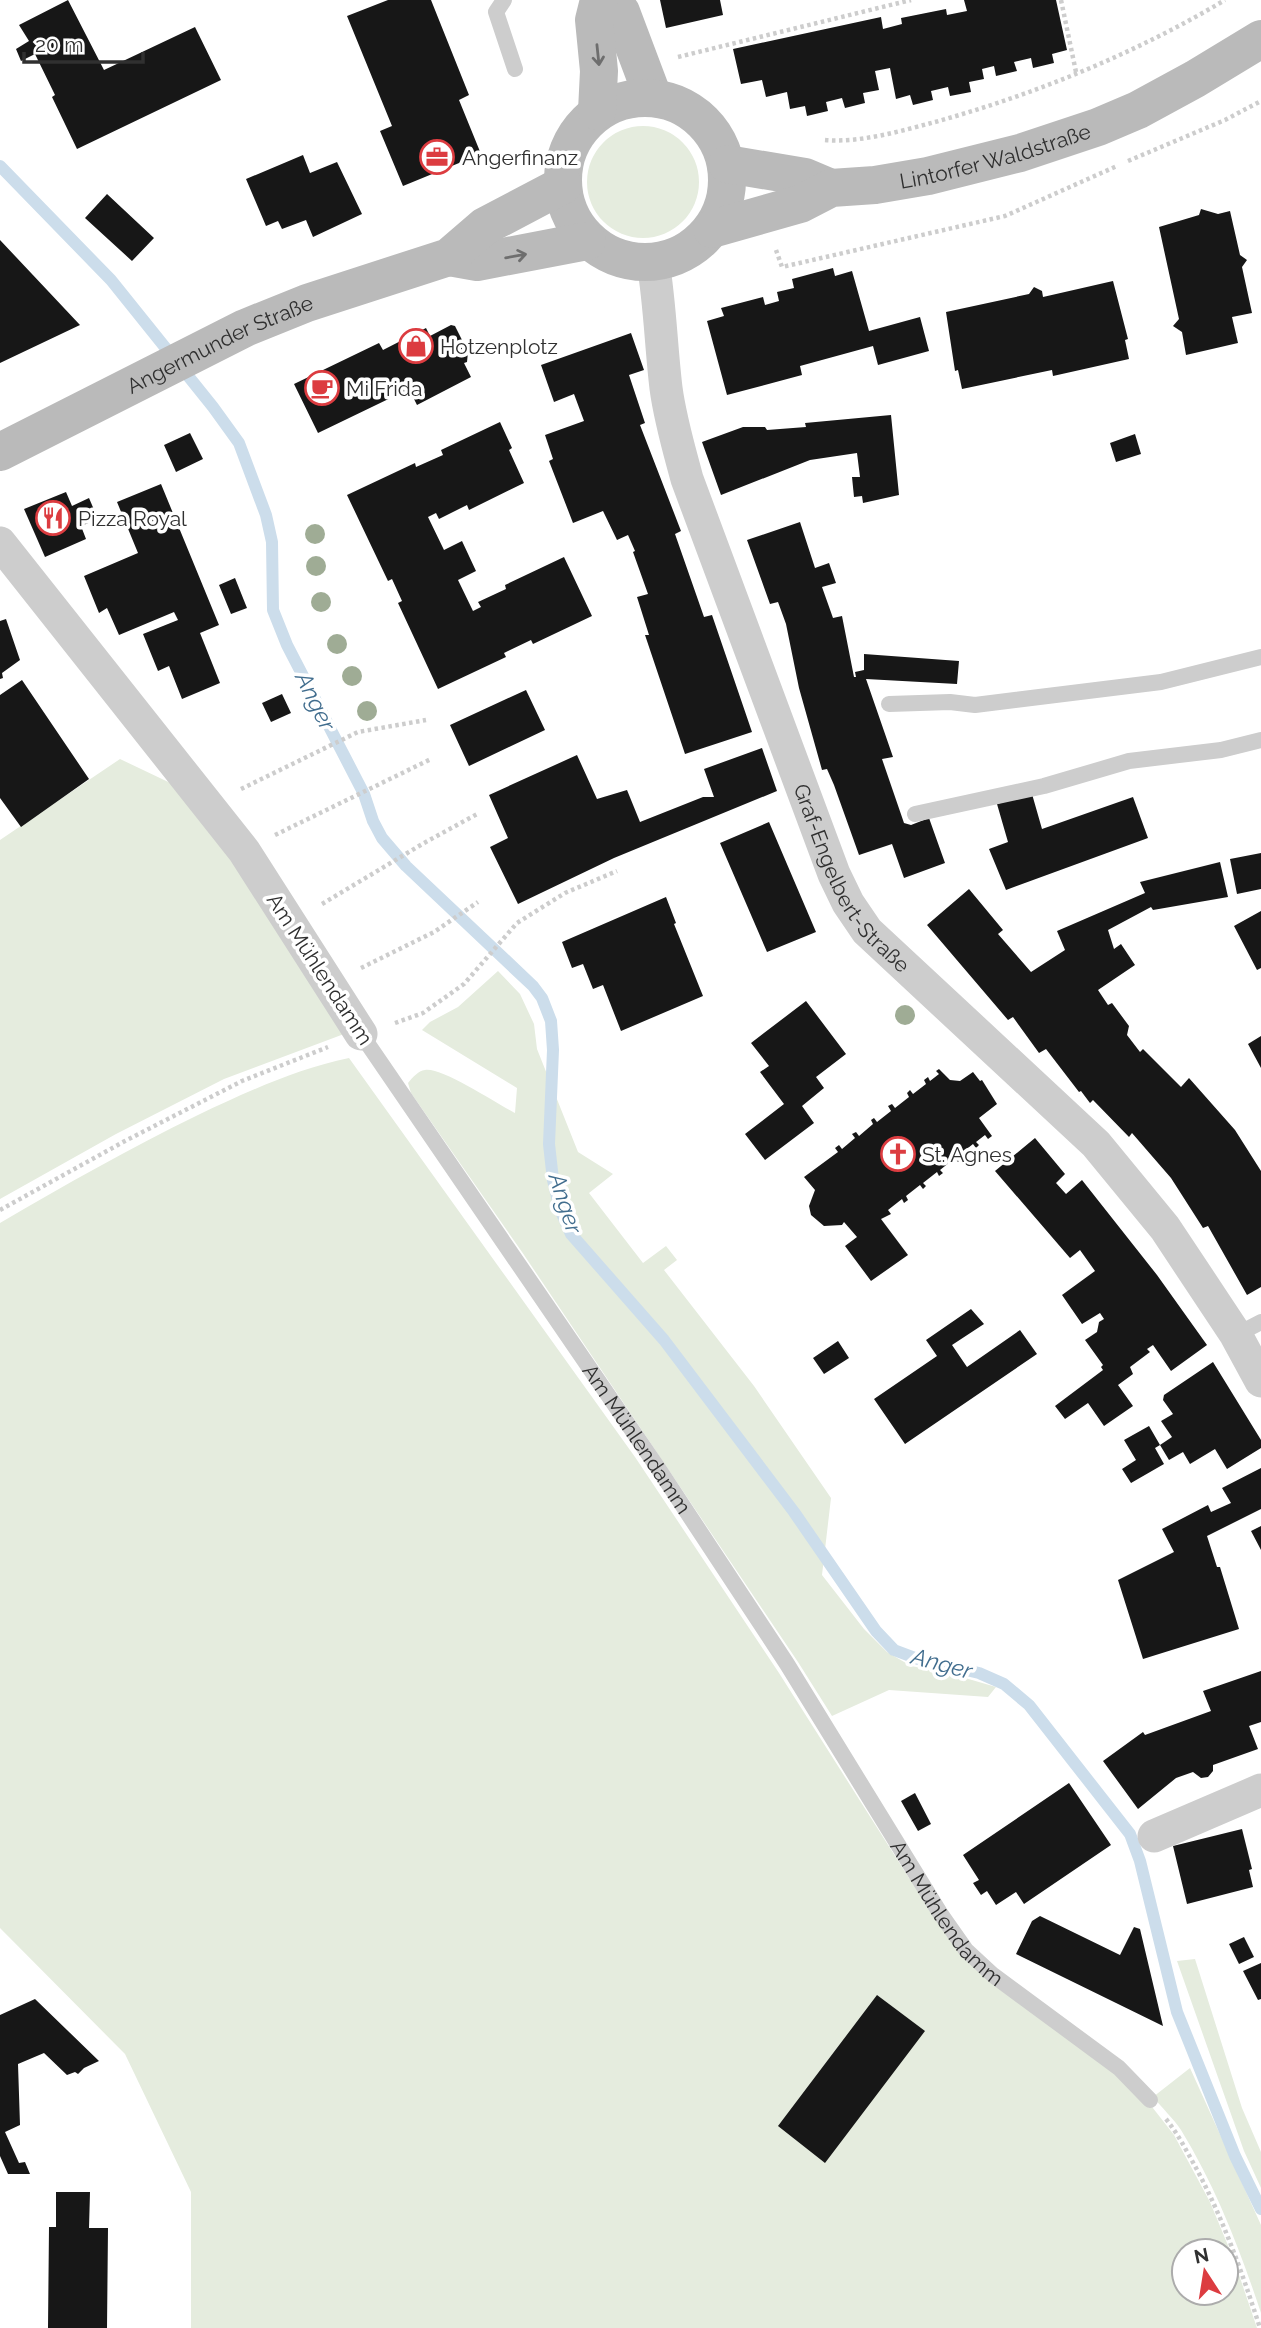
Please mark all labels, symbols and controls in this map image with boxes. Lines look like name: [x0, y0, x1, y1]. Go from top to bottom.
scale bar: [24, 21, 144, 65]
text: 20 m: [35, 32, 83, 57]
one-way arrow: [591, 44, 604, 66]
street label: Lintorfer Waldstraße: [898, 118, 1094, 193]
office icon: Angerfinanz: [418, 138, 456, 176]
place label: Angerfinanz: [462, 145, 578, 170]
one-way arrow: [504, 249, 527, 262]
street label: Angermunder Straße: [122, 289, 316, 398]
shop icon: Hotzenplotz: [397, 327, 435, 365]
place label: Hotzenplotz: [440, 334, 558, 359]
cafe icon: Mi Frida: [303, 369, 341, 407]
place label: Mi Frida: [346, 376, 422, 401]
restaurant icon: Pizza Royal: [34, 499, 72, 537]
place label: Pizza Royal: [78, 506, 187, 531]
water label: Anger: [289, 666, 342, 736]
street label: Graf-Engelbert-Straße: [789, 780, 915, 977]
street label: Am Mühlendamm: [262, 889, 378, 1049]
church icon: St. Agnes: [879, 1135, 917, 1173]
place label: St. Agnes: [922, 1142, 1012, 1167]
water label: Anger: [543, 1168, 589, 1238]
street label: Am Mühlendamm: [578, 1359, 697, 1518]
water label: Anger: [907, 1641, 976, 1684]
street label: Am Mühlendamm: [886, 1835, 1008, 1991]
north arrow: [1170, 2237, 1240, 2307]
text: N: [1192, 2243, 1211, 2268]

